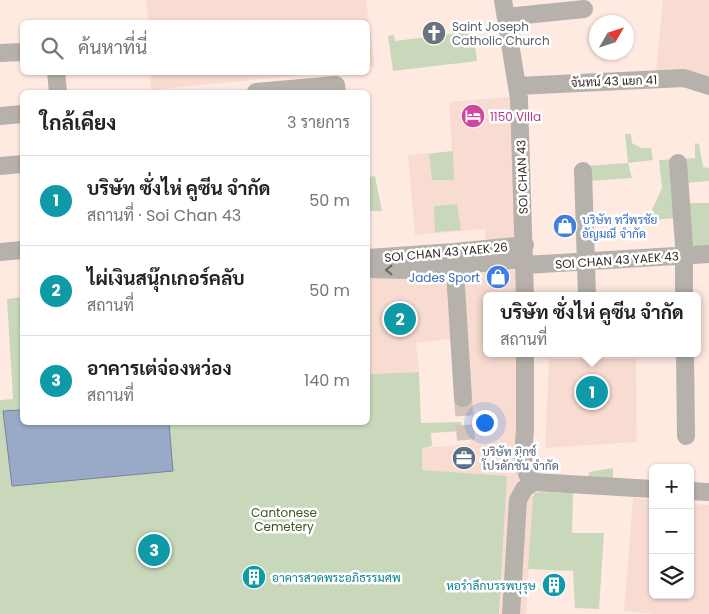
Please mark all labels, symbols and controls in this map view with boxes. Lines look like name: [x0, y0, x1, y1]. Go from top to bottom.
north arrow: [589, 15, 634, 60]
place label: Saint Joseph Catholic Church: [452, 18, 550, 49]
search box: [20, 20, 370, 75]
church icon: Saint Joseph Catholic Church: [421, 20, 447, 46]
icon: search: [38, 34, 66, 62]
text: ค้นหาที่นี่: [78, 34, 147, 61]
street label: จันทน์ 43 แยก 41: [571, 71, 657, 91]
hotel icon: 1150 Villa: [460, 103, 486, 129]
text: ใกล้เคียง: [40, 108, 116, 137]
place label: 1150 Villa: [490, 108, 541, 125]
text: 3 รายการ: [287, 111, 350, 134]
street label: SOI CHAN 43: [512, 139, 532, 215]
text: บริษัท ซั่งไห่ คูซีน จำกัด: [87, 175, 270, 202]
text: 1: [53, 189, 59, 212]
text: 50 m: [309, 189, 350, 212]
text: สถานที่ · Soi Chan 43: [87, 204, 241, 227]
place label: บริษัท ทวีพรชัย อัญมณี จำกัด: [582, 211, 657, 242]
shop icon: บริษัท ทวีพรชัย อัญมณี จำกัด: [552, 213, 578, 239]
street label: SOI CHAN 43 YAEK 26: [384, 238, 508, 266]
street label: SOI CHAN 43 YAEK 43: [555, 247, 679, 273]
shop icon: Jades Sport: [485, 264, 511, 290]
text: ไผ่เงินสนุ๊กเกอร์คลับ: [87, 265, 245, 292]
one-way arrow: [385, 265, 393, 275]
place label: Jades Sport: [409, 269, 480, 286]
text: 2: [51, 279, 61, 302]
text: 50 m: [309, 279, 350, 302]
popup: [483, 292, 701, 357]
text: สถานที่: [87, 294, 134, 317]
text: บริษัท ซั่งไห่ คูซีน จำกัด: [500, 299, 684, 326]
pin: 2: [384, 300, 416, 338]
text: สถานที่: [500, 328, 547, 351]
text: อาคารเต่จ่องหว่อง: [87, 355, 232, 382]
text: 3: [51, 369, 61, 392]
text: 140 m: [304, 369, 350, 392]
pin: 1: [576, 373, 608, 411]
text: สถานที่: [87, 384, 134, 407]
your location: [472, 410, 498, 436]
place label: บริษัท มิกซ์ โปรดักชั่น จำกัด: [481, 443, 559, 474]
office icon: บริษัท มิกซ์ โปรดักชั่น จำกัด: [451, 445, 477, 471]
map controls: [649, 464, 694, 599]
button: +: [649, 464, 694, 509]
park label: Cantonese Cemetery: [251, 504, 317, 535]
button: −: [649, 509, 694, 554]
pin: 3: [138, 531, 170, 569]
button: layers: [649, 554, 694, 599]
building icon: อาคารสวดพระอภิธรรมศพ: [241, 564, 267, 590]
place label: อาคารสวดพระอภิธรรมศพ: [272, 569, 401, 586]
building icon: หอรำลึกบรรพบุรุษ: [541, 572, 567, 598]
place label: หอรำลึกบรรพบุรุษ: [446, 577, 537, 595]

